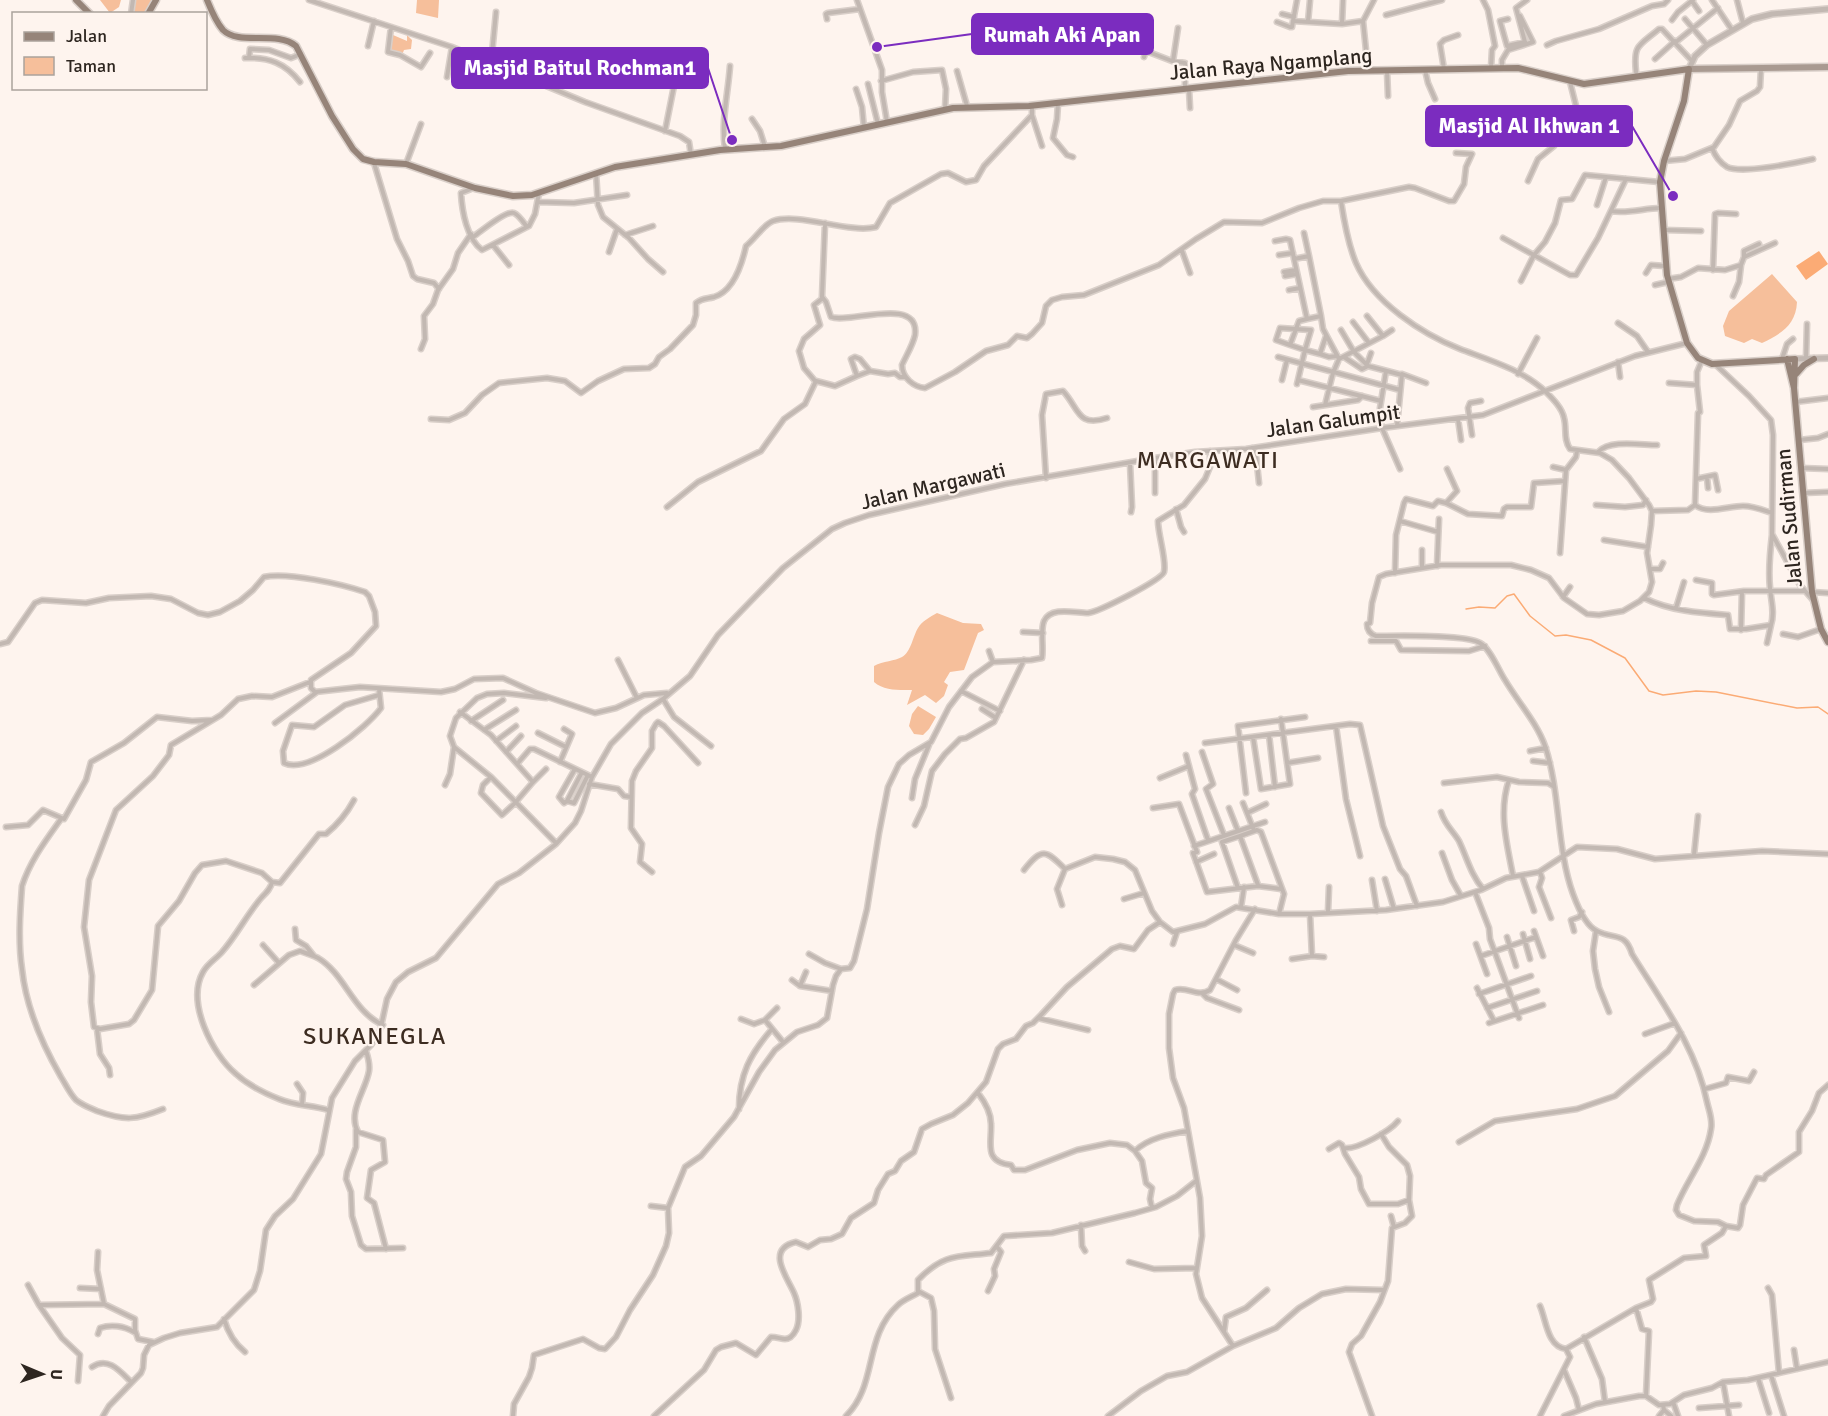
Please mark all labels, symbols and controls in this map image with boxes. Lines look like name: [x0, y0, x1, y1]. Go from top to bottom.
legend: [12, 12, 207, 90]
callout: Rumah Aki Apan: [972, 14, 1153, 54]
text: Rumah Aki Apan: [983, 21, 1141, 48]
text: Jalan: [66, 25, 107, 47]
street label: Jalan Raya Ngamplang: [1169, 42, 1373, 86]
callout: Masjid Baitul Rochman1: [452, 48, 708, 88]
text: Masjid Baitul Rochman1: [464, 54, 697, 81]
text: Taman: [66, 55, 116, 77]
callout: Masjid Al Ikhwan 1: [1426, 106, 1632, 146]
text: Masjid Al Ikhwan 1: [1438, 112, 1620, 139]
street label: Jalan Galumpit: [1264, 399, 1402, 443]
district label: MARGAWATI: [1137, 445, 1279, 475]
street label: Jalan Sudirman: [1770, 448, 1808, 588]
street label: Jalan Margawati: [858, 457, 1008, 515]
district label: SUKANEGLA: [303, 1021, 447, 1051]
north arrow: [12, 1344, 72, 1404]
text: U: [46, 1369, 66, 1380]

